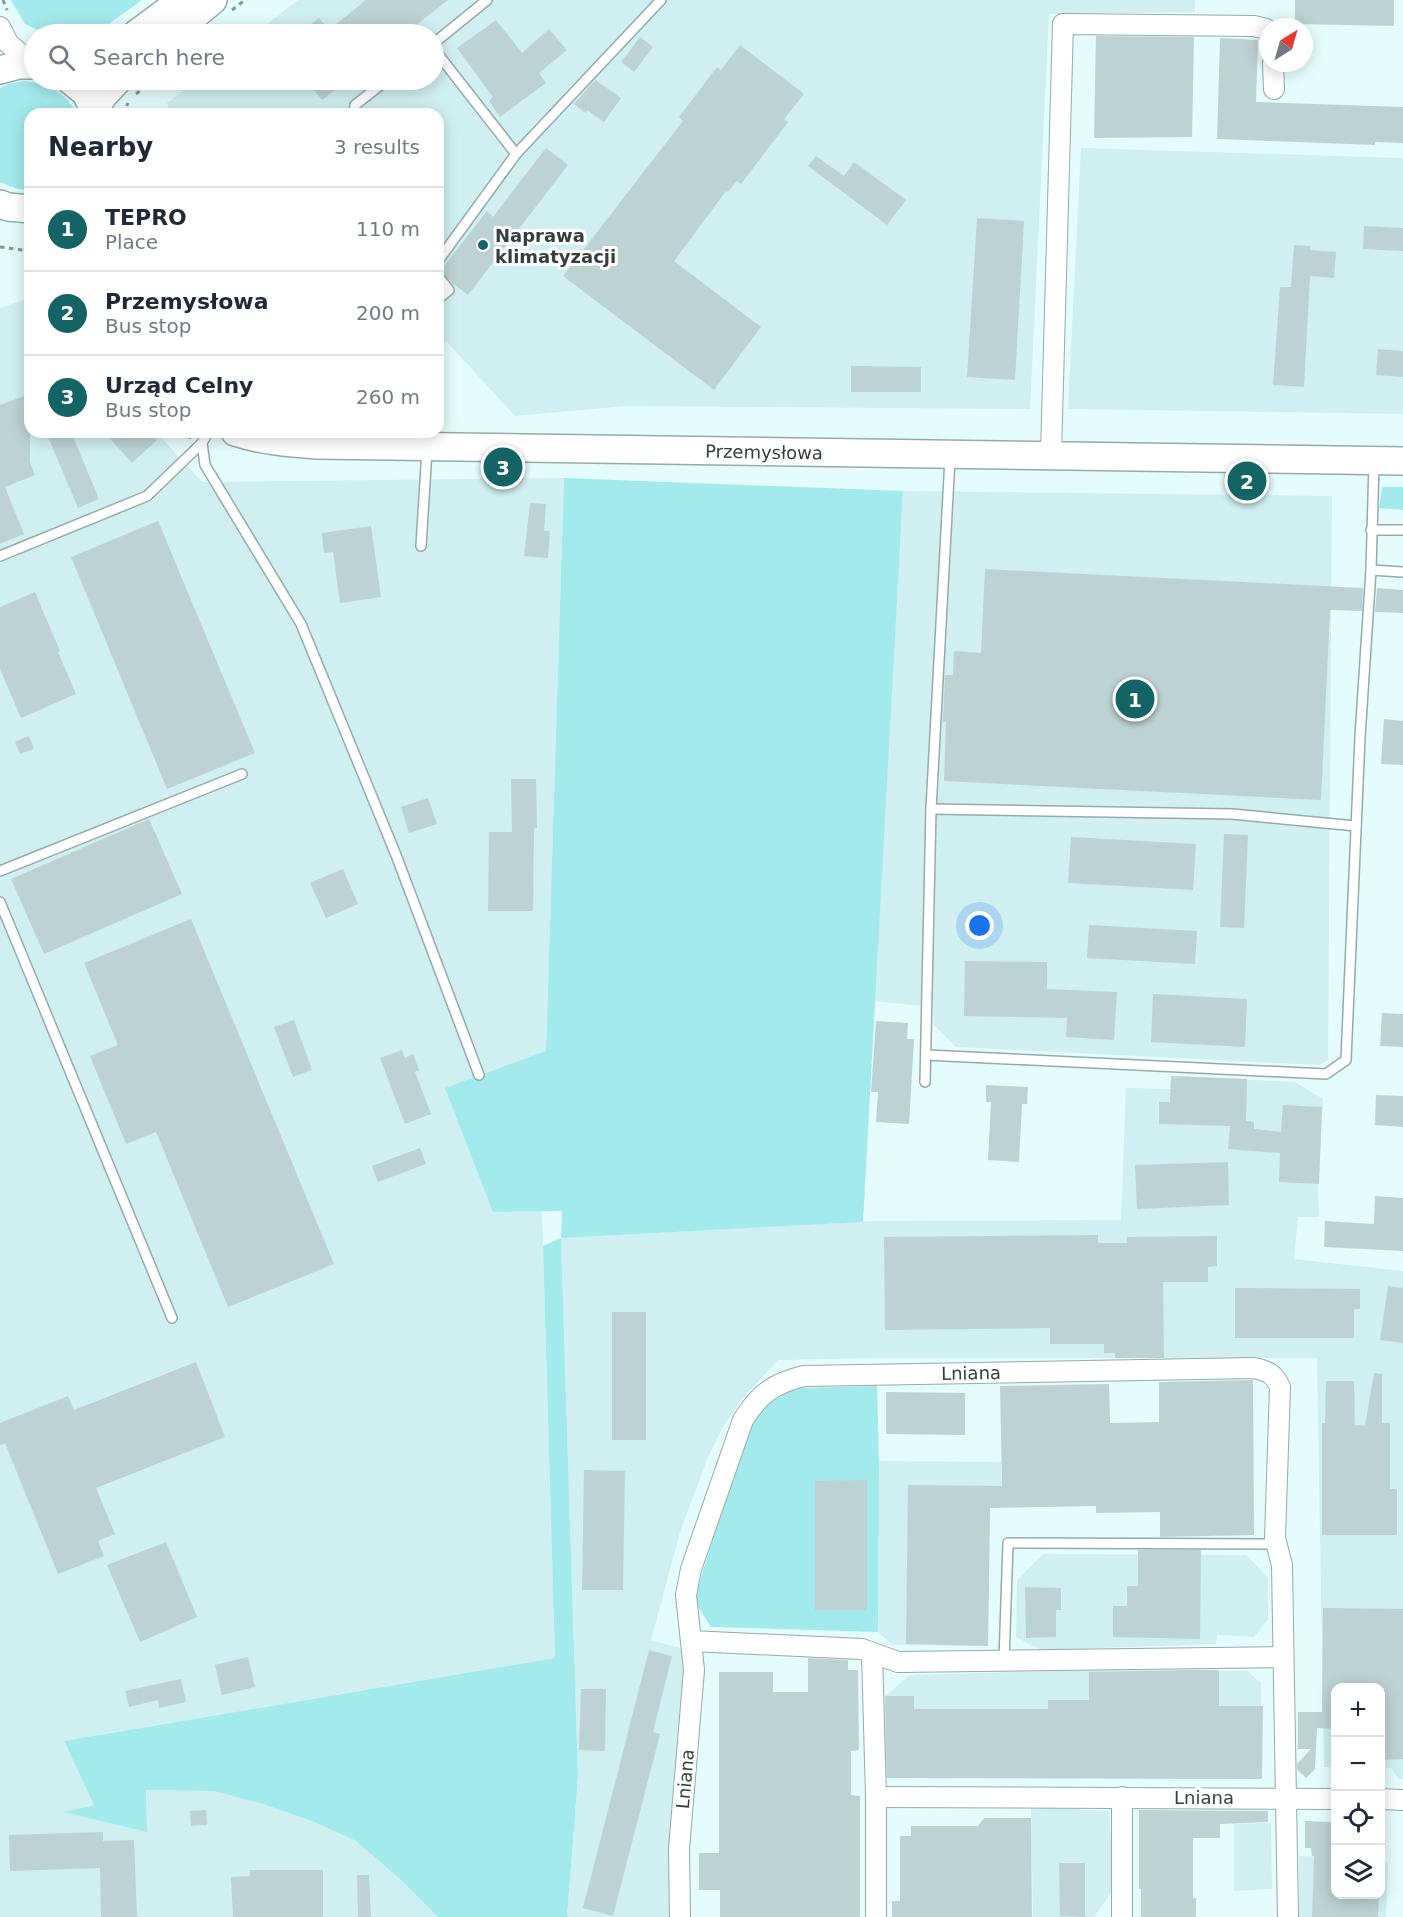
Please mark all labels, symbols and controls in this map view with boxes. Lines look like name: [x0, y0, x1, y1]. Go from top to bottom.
north arrow: [1259, 18, 1313, 72]
search box: [24, 24, 444, 90]
icon: search: [45, 41, 78, 74]
text: Search here: [93, 45, 225, 70]
text: Nearby: [48, 132, 153, 162]
text: 3 results: [334, 135, 420, 159]
text: TEPRO: [105, 205, 187, 230]
text: 1: [61, 217, 74, 241]
text: 110 m: [356, 217, 420, 241]
place label: Naprawa klimatyzacji: [495, 225, 616, 267]
text: Place: [105, 230, 158, 254]
marker: Naprawa klimatyzacji: [476, 238, 490, 252]
text: Przemysłowa: [105, 289, 269, 314]
text: 2: [61, 301, 74, 325]
text: 200 m: [356, 301, 420, 325]
text: Bus stop: [105, 314, 191, 338]
text: Urząd Celny: [105, 373, 253, 398]
text: 3: [61, 385, 74, 409]
text: 260 m: [356, 385, 420, 409]
text: Bus stop: [105, 398, 191, 422]
street label: Przemysłowa: [705, 440, 823, 464]
pin: 3: [484, 444, 522, 490]
pin: 2: [1228, 458, 1266, 504]
pin: 1: [1116, 676, 1154, 722]
your location: [965, 911, 994, 940]
street label: Lniana: [941, 1362, 1001, 1384]
map controls: [1331, 1683, 1385, 1899]
button: +: [1331, 1683, 1385, 1737]
button: −: [1331, 1737, 1385, 1791]
street label: Lniana: [672, 1748, 698, 1810]
street label: Lniana: [1174, 1787, 1234, 1808]
button: locate: [1331, 1791, 1385, 1845]
button: layers: [1331, 1845, 1385, 1899]

